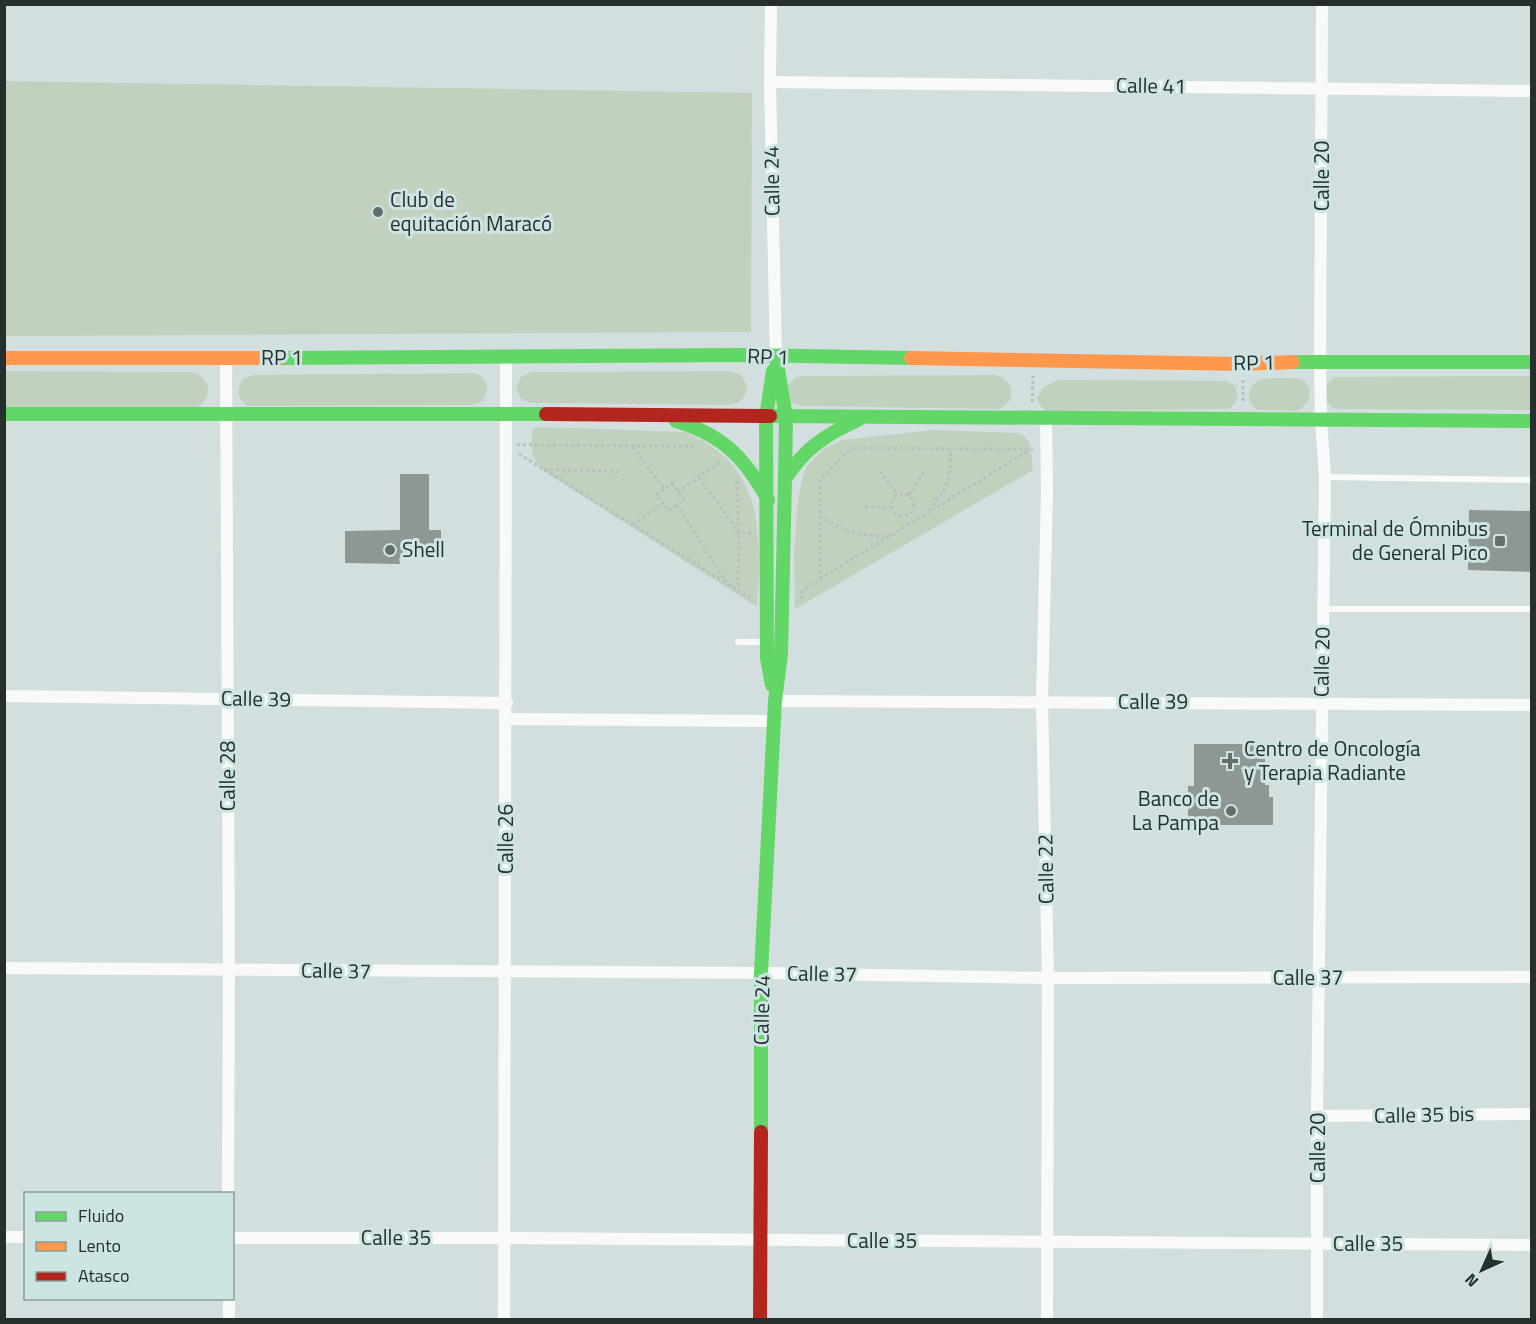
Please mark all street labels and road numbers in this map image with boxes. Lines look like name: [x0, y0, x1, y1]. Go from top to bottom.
street label: Calle 41: [1116, 68, 1186, 102]
street label: Calle 20: [1305, 141, 1337, 211]
street label: Calle 24: [754, 146, 788, 216]
street label: RP 1: [747, 339, 789, 373]
street label: RP 1: [261, 341, 303, 373]
street label: RP 1: [1233, 346, 1275, 378]
street label: Calle 20: [1304, 627, 1338, 697]
street label: Calle 39: [221, 681, 291, 715]
street label: Calle 39: [1118, 685, 1188, 717]
street label: Calle 28: [211, 741, 243, 811]
street label: Calle 26: [489, 804, 521, 874]
street label: Calle 22: [1028, 834, 1062, 904]
street label: Calle 37: [301, 953, 371, 987]
street label: Calle 37: [787, 956, 857, 990]
street label: Calle 37: [1273, 961, 1343, 993]
street label: Calle 24: [744, 975, 778, 1045]
street label: Calle 35 bis: [1374, 1097, 1474, 1131]
street label: Calle 20: [1301, 1113, 1333, 1183]
street label: Calle 35: [361, 1221, 431, 1253]
street label: Calle 35: [847, 1224, 917, 1256]
street label: Calle 35: [1333, 1227, 1403, 1259]

